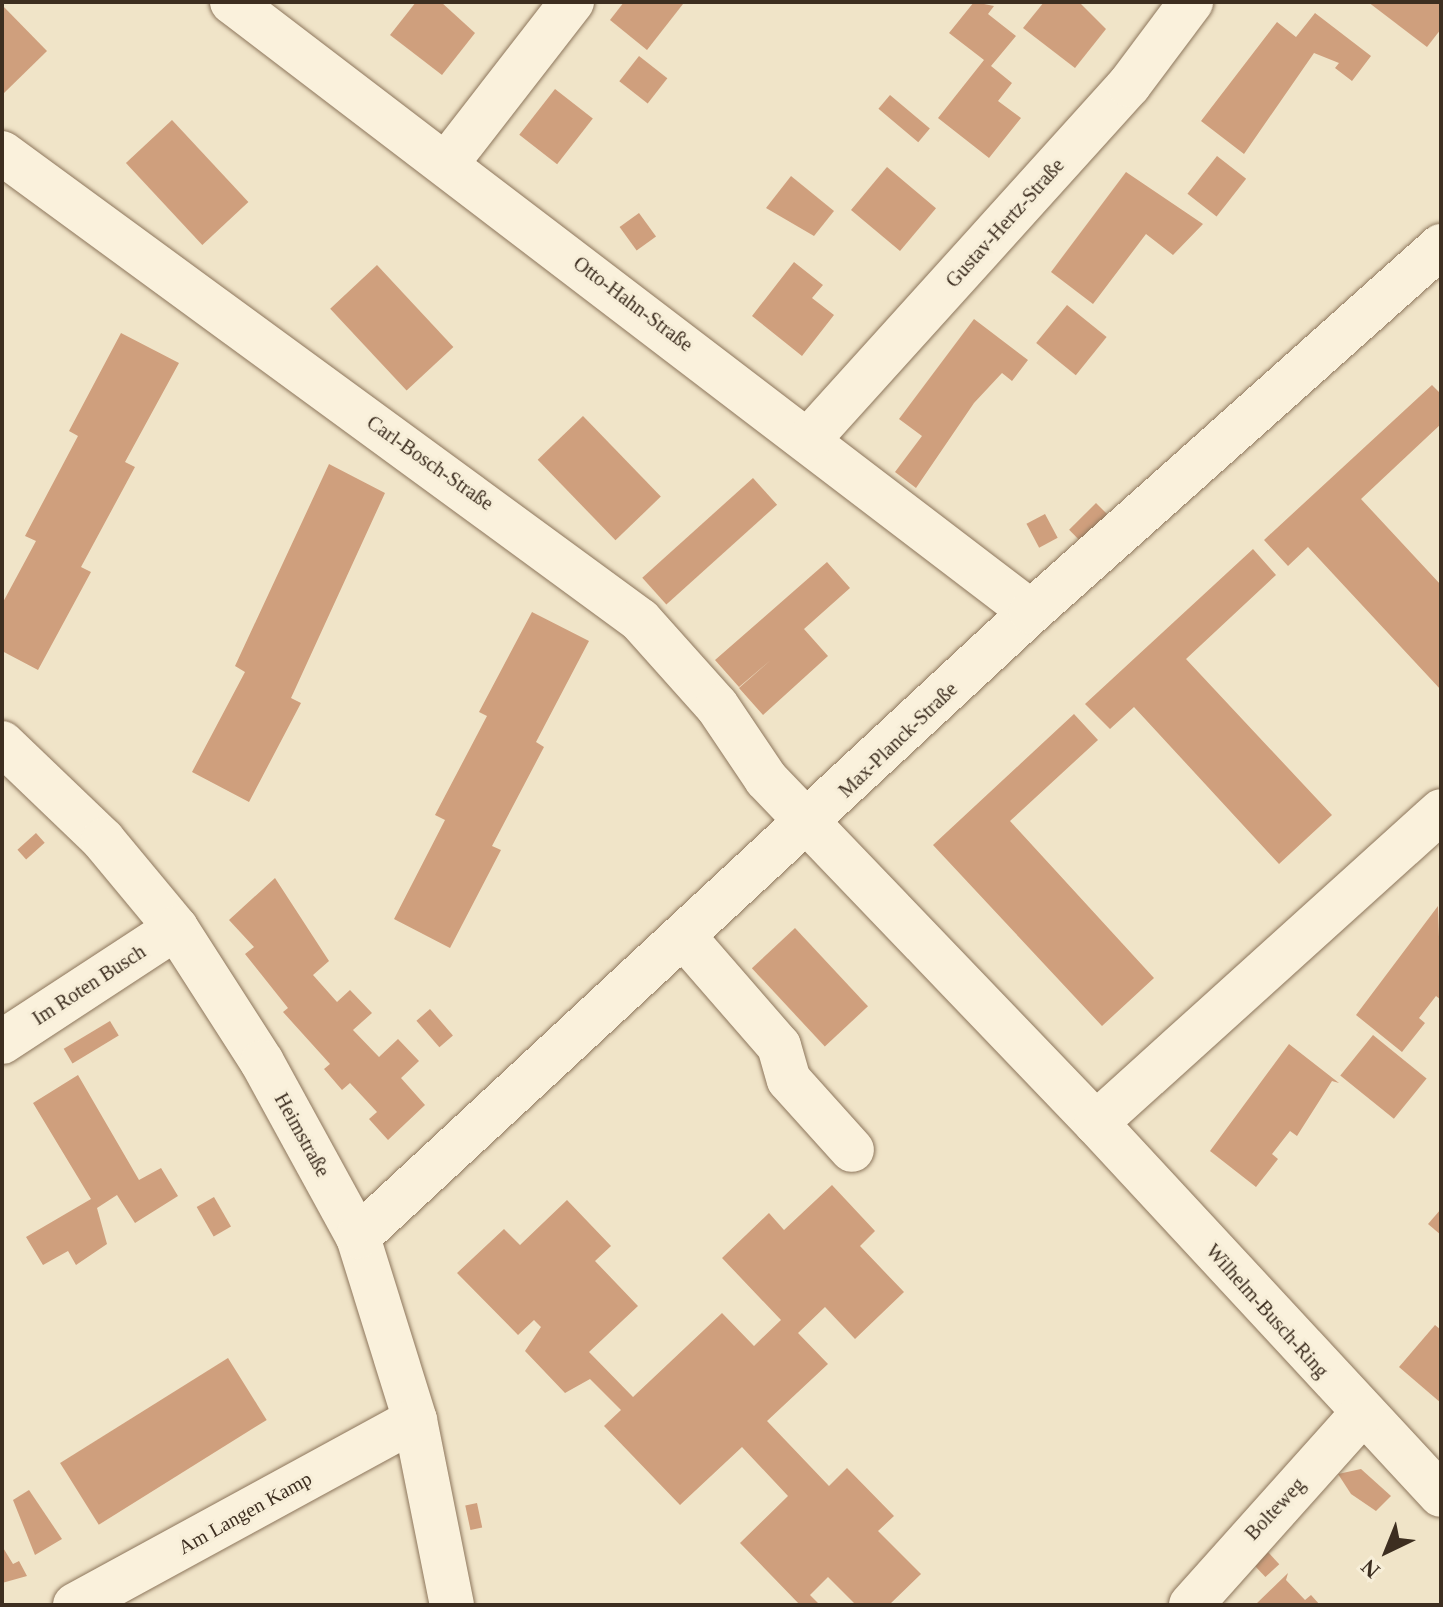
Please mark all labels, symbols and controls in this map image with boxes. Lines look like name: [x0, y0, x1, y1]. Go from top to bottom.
street label: Gustav-Hertz-Straße: [941, 153, 1069, 293]
street label: Otto-Hahn-Straße: [569, 251, 697, 357]
street label: Carl-Bosch-Straße: [362, 410, 498, 516]
street label: Max-Planck-Straße: [834, 677, 962, 803]
street label: Im Roten Busch: [28, 940, 150, 1030]
street label: Heimstraße: [269, 1089, 335, 1181]
street label: Wilhelm-Busch-Ring: [1201, 1239, 1333, 1383]
street label: Am Langen Kamp: [174, 1466, 316, 1560]
street label: Bolteweg: [1240, 1473, 1310, 1545]
north arrow: [1347, 1511, 1427, 1591]
text: N: [1356, 1554, 1385, 1583]

